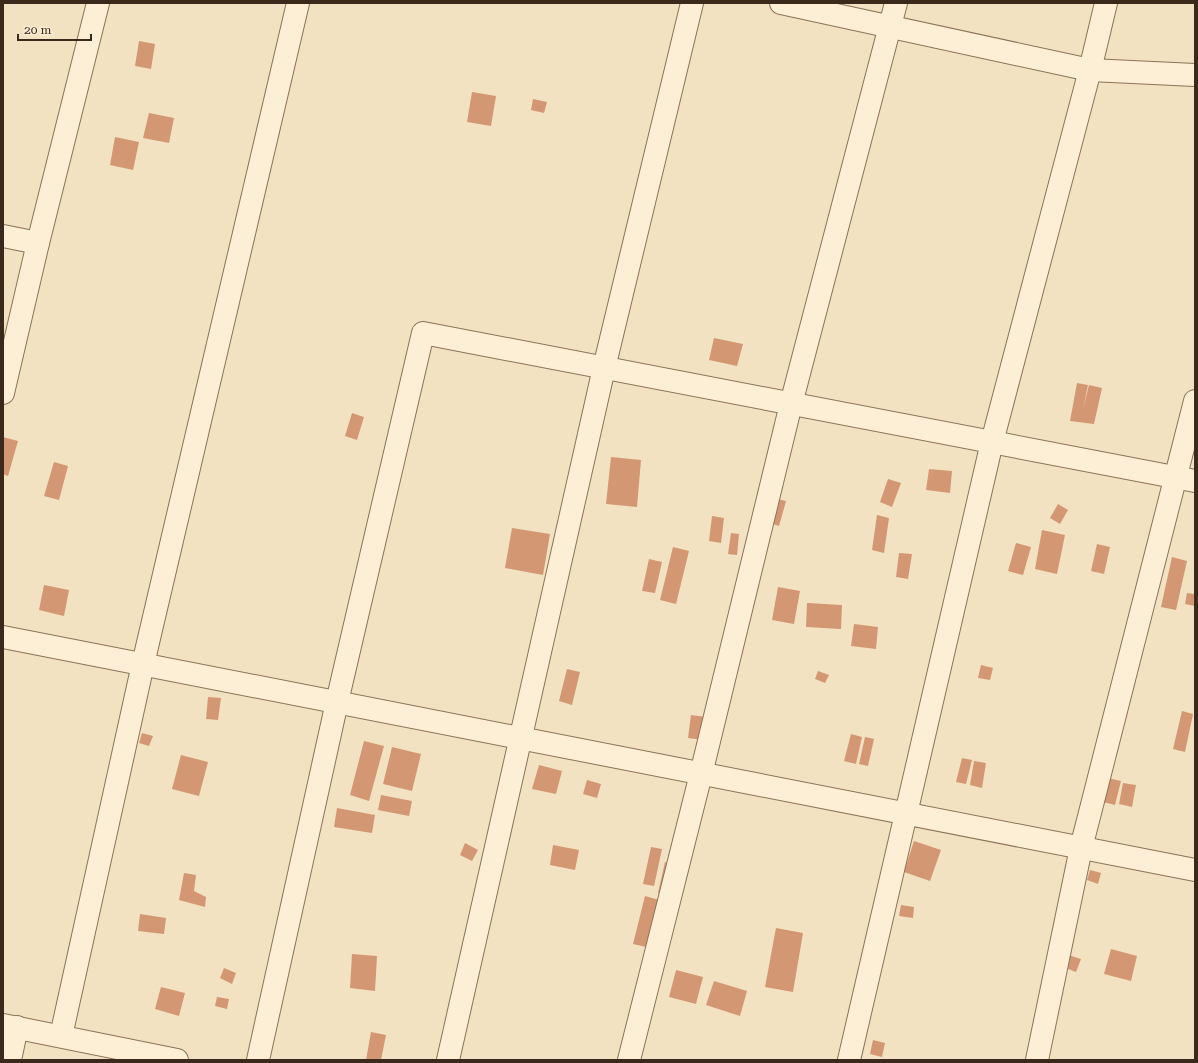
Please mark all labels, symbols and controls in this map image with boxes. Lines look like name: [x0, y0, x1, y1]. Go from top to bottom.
scale bar: [18, 16, 91, 42]
text: 20 m: [24, 23, 51, 37]

